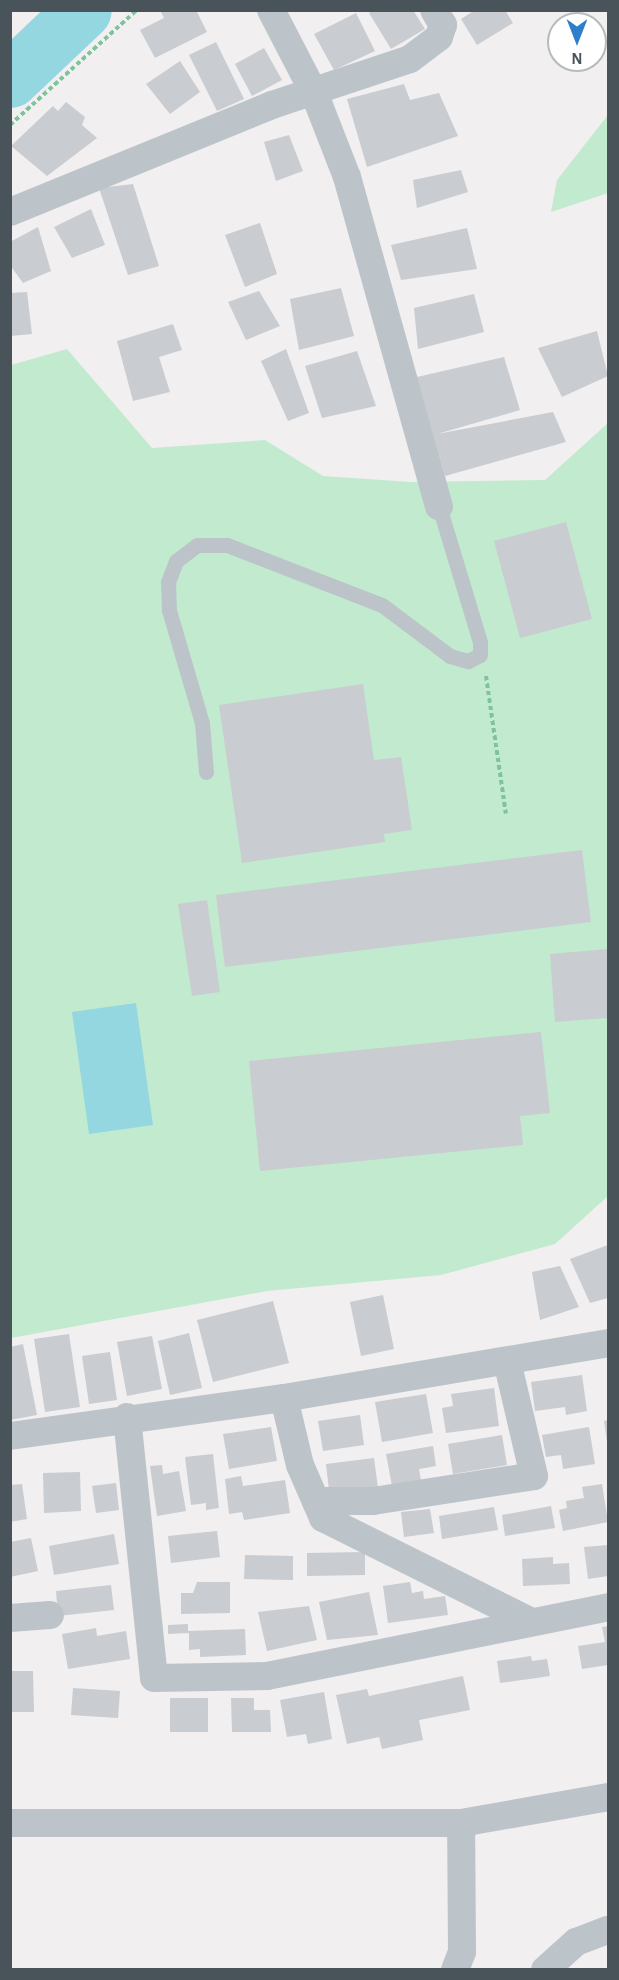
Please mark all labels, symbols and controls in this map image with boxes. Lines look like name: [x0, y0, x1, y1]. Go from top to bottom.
north arrow: [547, 12, 607, 72]
text: N: [571, 50, 583, 66]

